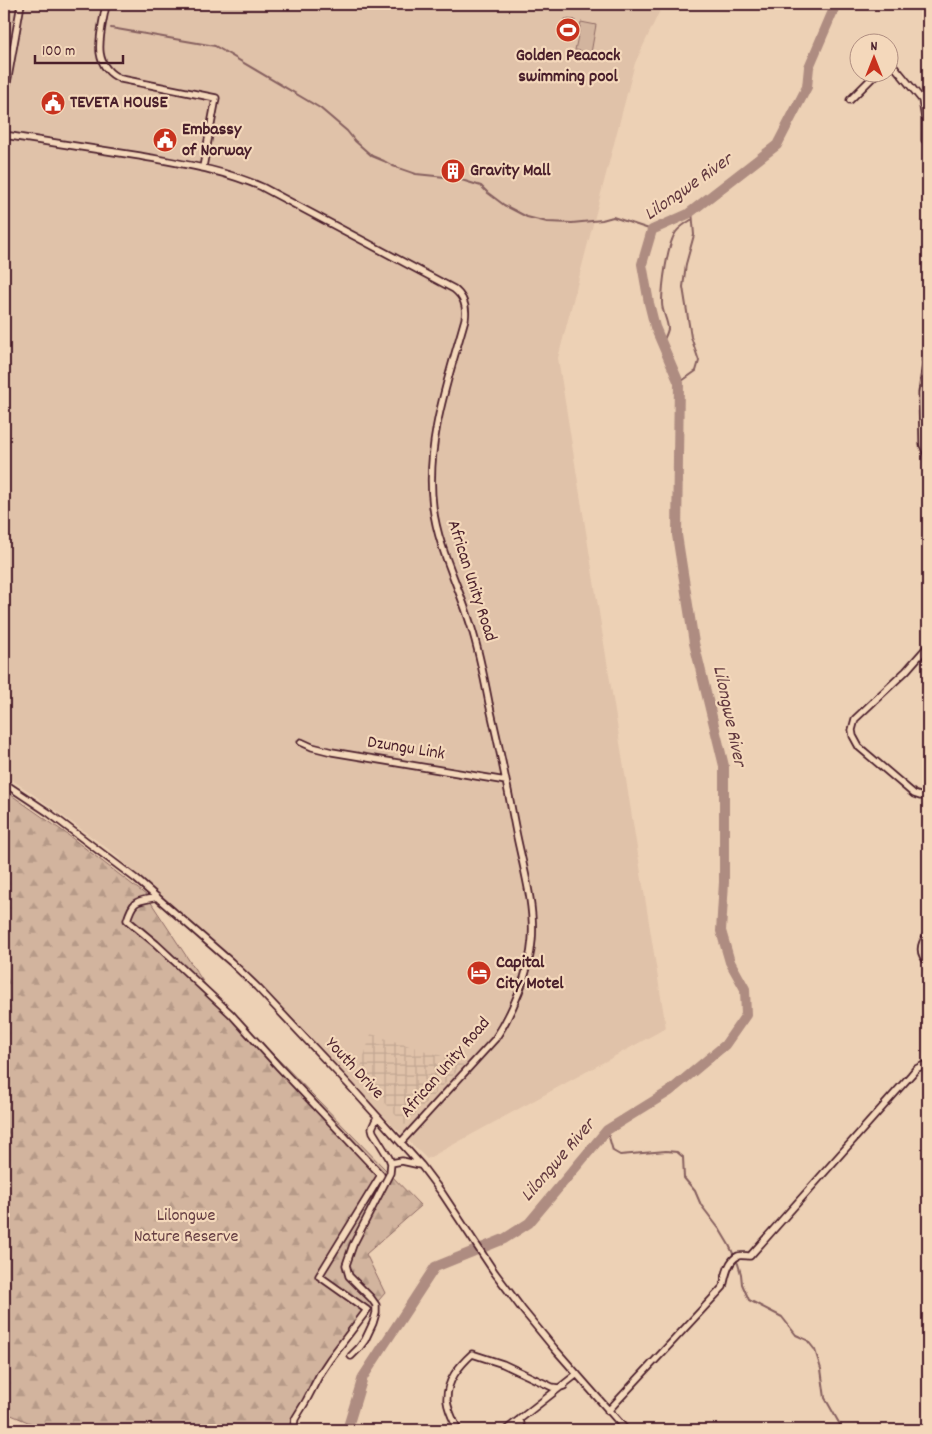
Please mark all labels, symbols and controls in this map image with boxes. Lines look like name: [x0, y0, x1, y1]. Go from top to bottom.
sports icon: Golden Peacock swimming pool: [555, 17, 581, 43]
scale bar: [35, 32, 122, 64]
north arrow: [850, 32, 900, 82]
text: N: [871, 37, 878, 57]
text: 100 m: [42, 41, 75, 63]
place label: Golden Peacock swimming pool: [516, 44, 621, 90]
public building icon: TEVETA HOUSE: [40, 90, 66, 116]
place label: TEVETA HOUSE: [70, 91, 169, 116]
place label: Embassy of Norway: [182, 118, 252, 164]
public building icon: Embassy of Norway: [152, 127, 178, 153]
water label: Lilongwe River: [639, 146, 740, 228]
building icon: Gravity Mall: [440, 158, 466, 184]
place label: Gravity Mall: [470, 159, 551, 184]
street label: African Unity Road: [440, 517, 502, 645]
water label: Lilongwe River: [704, 663, 752, 771]
street label: Dzungu Link: [365, 731, 447, 767]
place label: Capital City Motel: [496, 951, 564, 997]
hotel icon: Capital City Motel: [466, 960, 492, 986]
street label: African Unity Road: [395, 1012, 497, 1124]
street label: Youth Drive: [319, 1033, 389, 1105]
water label: Lilongwe River: [515, 1112, 604, 1208]
park label: Lilongwe Nature Reserve: [134, 1204, 238, 1250]

